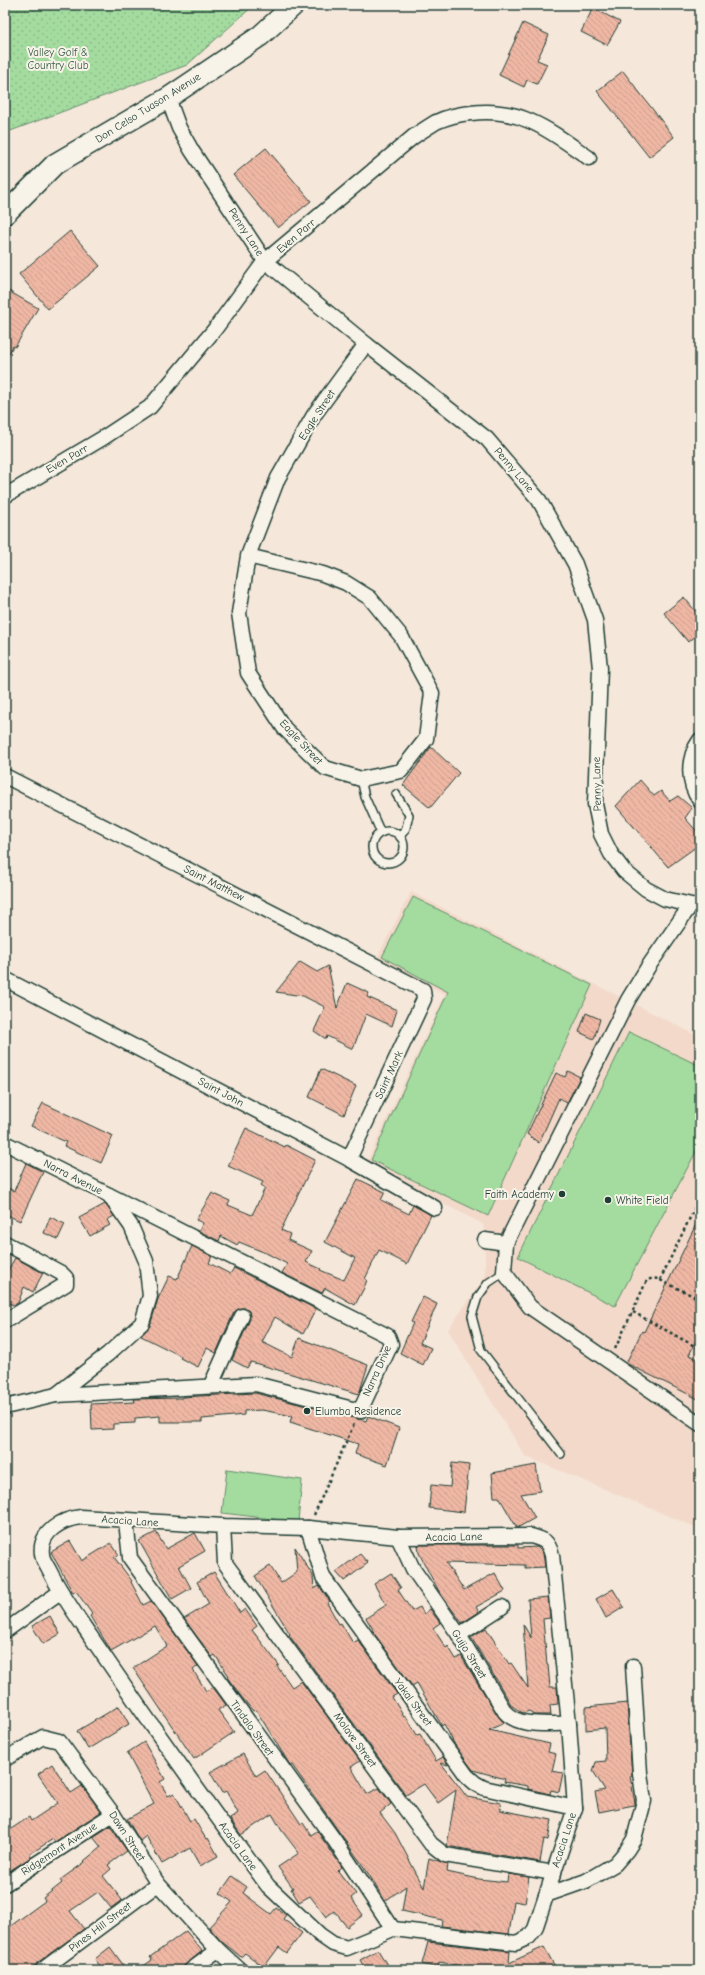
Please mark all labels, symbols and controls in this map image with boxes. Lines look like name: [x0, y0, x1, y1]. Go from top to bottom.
park label: Valley Golf & Country Club: [27, 46, 89, 72]
street label: Don Celso Tuason Avenue: [93, 70, 204, 146]
street label: Penny Lane: [226, 206, 267, 259]
street label: Even Parr: [274, 216, 318, 256]
street label: Eagle Street: [296, 387, 339, 443]
street label: Even Parr: [44, 441, 91, 476]
street label: Penny Lane: [491, 445, 537, 495]
street label: Eagle Street: [277, 717, 326, 768]
street label: Penny Lane: [590, 756, 604, 811]
street label: Saint Matthew: [181, 862, 247, 904]
street label: Saint Mark: [372, 1048, 406, 1101]
street label: Saint John: [196, 1075, 246, 1109]
street label: Narra Avenue: [41, 1157, 105, 1198]
place label: Faith Academy: [485, 1188, 554, 1201]
marker: Faith Academy: [557, 1189, 567, 1199]
place label: White Field: [616, 1194, 669, 1207]
marker: White Field: [603, 1195, 613, 1205]
street label: Narra Drive: [360, 1343, 394, 1399]
place label: Elumba Residence: [315, 1405, 402, 1418]
marker: Elumba Residence: [302, 1406, 312, 1416]
street label: Acacia Lane: [101, 1513, 159, 1530]
street label: Acacia Lane: [425, 1530, 483, 1544]
street label: Guijo Street: [449, 1627, 490, 1682]
street label: Yakal Street: [391, 1676, 435, 1729]
street label: Tindalo Street: [228, 1698, 277, 1759]
street label: Molave Street: [331, 1710, 380, 1770]
street label: Dawn Street: [106, 1809, 148, 1864]
street label: Acacia Lane: [549, 1810, 579, 1869]
street label: Ridgemont Avenue: [19, 1819, 100, 1878]
street label: Acacia Lane: [216, 1819, 260, 1873]
street label: Pines Hill Street: [66, 1899, 135, 1955]

